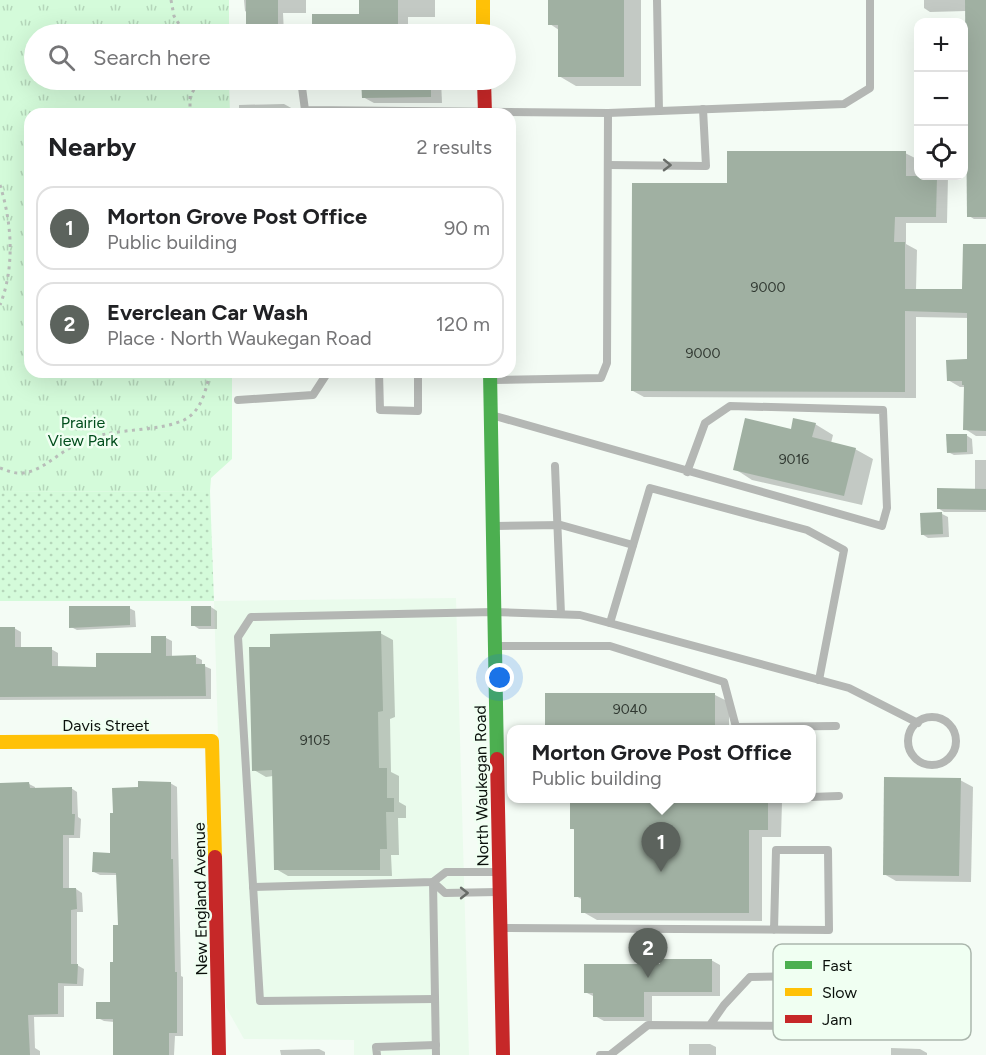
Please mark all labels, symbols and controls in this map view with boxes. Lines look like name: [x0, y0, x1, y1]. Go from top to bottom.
map controls: [914, 18, 968, 180]
button: +: [914, 18, 968, 72]
search box: [24, 24, 516, 90]
icon: search: [45, 41, 78, 74]
text: Search here: [93, 44, 211, 71]
button: −: [914, 72, 968, 126]
button: locate: [914, 126, 968, 180]
text: Nearby: [48, 131, 136, 163]
text: 2 results: [416, 135, 492, 159]
one-way arrow: [662, 159, 671, 172]
text: Morton Grove Post Office: [107, 203, 367, 230]
text: 1: [65, 216, 74, 240]
text: 90 m: [444, 216, 490, 240]
text: Public building: [107, 230, 237, 254]
house number: 9000: [751, 279, 785, 296]
text: Everclean Car Wash: [107, 299, 308, 326]
text: 2: [64, 312, 75, 336]
text: 120 m: [436, 312, 490, 336]
text: Place · North Waukegan Road: [107, 326, 372, 350]
house number: 9000: [686, 345, 720, 362]
park label: Prairie View Park: [48, 413, 118, 450]
house number: 9016: [779, 451, 809, 468]
your location: [485, 663, 514, 692]
house number: 9040: [613, 701, 647, 718]
street label: North Waukegan Road: [471, 705, 492, 867]
street label: Davis Street: [62, 716, 150, 735]
popup: [507, 725, 816, 803]
house number: 9105: [300, 732, 330, 749]
text: Morton Grove Post Office: [531, 739, 792, 766]
text: Public building: [531, 766, 662, 790]
street label: New England Avenue: [190, 822, 211, 976]
pin: 1: [642, 822, 680, 872]
one-way arrow: [460, 887, 469, 899]
pin: 2: [628, 928, 668, 978]
legend: [773, 944, 971, 1040]
text: Fast: [822, 956, 852, 975]
text: Slow: [822, 983, 857, 1002]
text: Jam: [822, 1010, 852, 1029]

